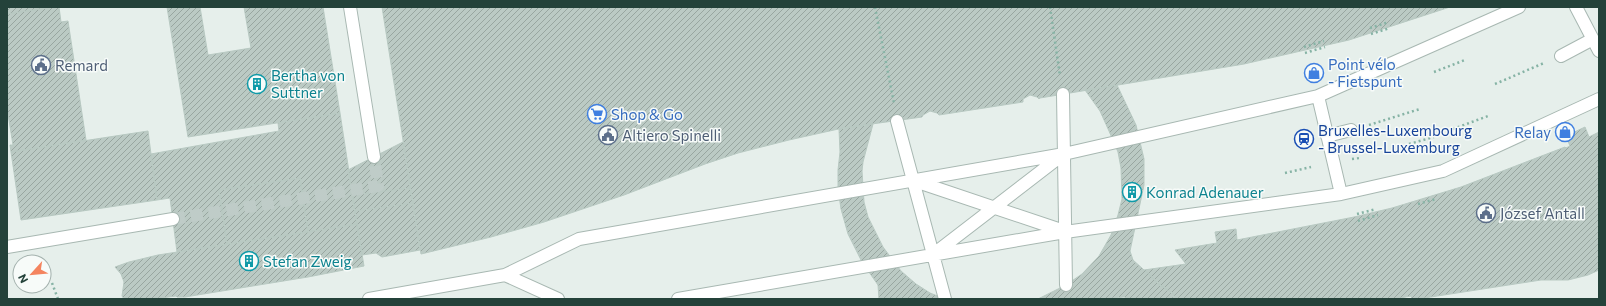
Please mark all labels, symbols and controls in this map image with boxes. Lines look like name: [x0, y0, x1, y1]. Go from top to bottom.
public building icon: Remard: [30, 54, 52, 76]
place label: Point vélo - Fietspunt: [1328, 55, 1402, 90]
place label: Remard: [55, 56, 108, 74]
shop icon: Point vélo - Fietspunt: [1303, 62, 1325, 84]
place label: Bertha von Suttner: [271, 66, 345, 101]
building icon: Bertha von Suttner: [246, 73, 268, 95]
supermarket icon: Shop & Go: [586, 103, 608, 125]
place label: Shop & Go: [611, 105, 683, 123]
place label: Bruxelles-Luxembourg - Brussel-Luxemburg: [1318, 121, 1472, 156]
shop icon: Relay: [1554, 121, 1576, 143]
place label: Relay: [1514, 123, 1551, 141]
public building icon: Altiero Spinelli: [597, 124, 619, 146]
place label: Altiero Spinelli: [622, 126, 721, 144]
station icon: Bruxelles-Luxembourg - Brussel-Luxemburg: [1293, 128, 1315, 150]
building icon: Konrad Adenauer: [1121, 181, 1143, 203]
place label: Konrad Adenauer: [1146, 183, 1264, 201]
public building icon: József Antall: [1475, 202, 1497, 224]
place label: József Antall: [1500, 204, 1585, 222]
building icon: Stefan Zweig: [238, 250, 260, 272]
place label: Stefan Zweig: [263, 252, 352, 270]
north arrow: [12, 254, 52, 294]
text: N: [15, 272, 30, 285]

